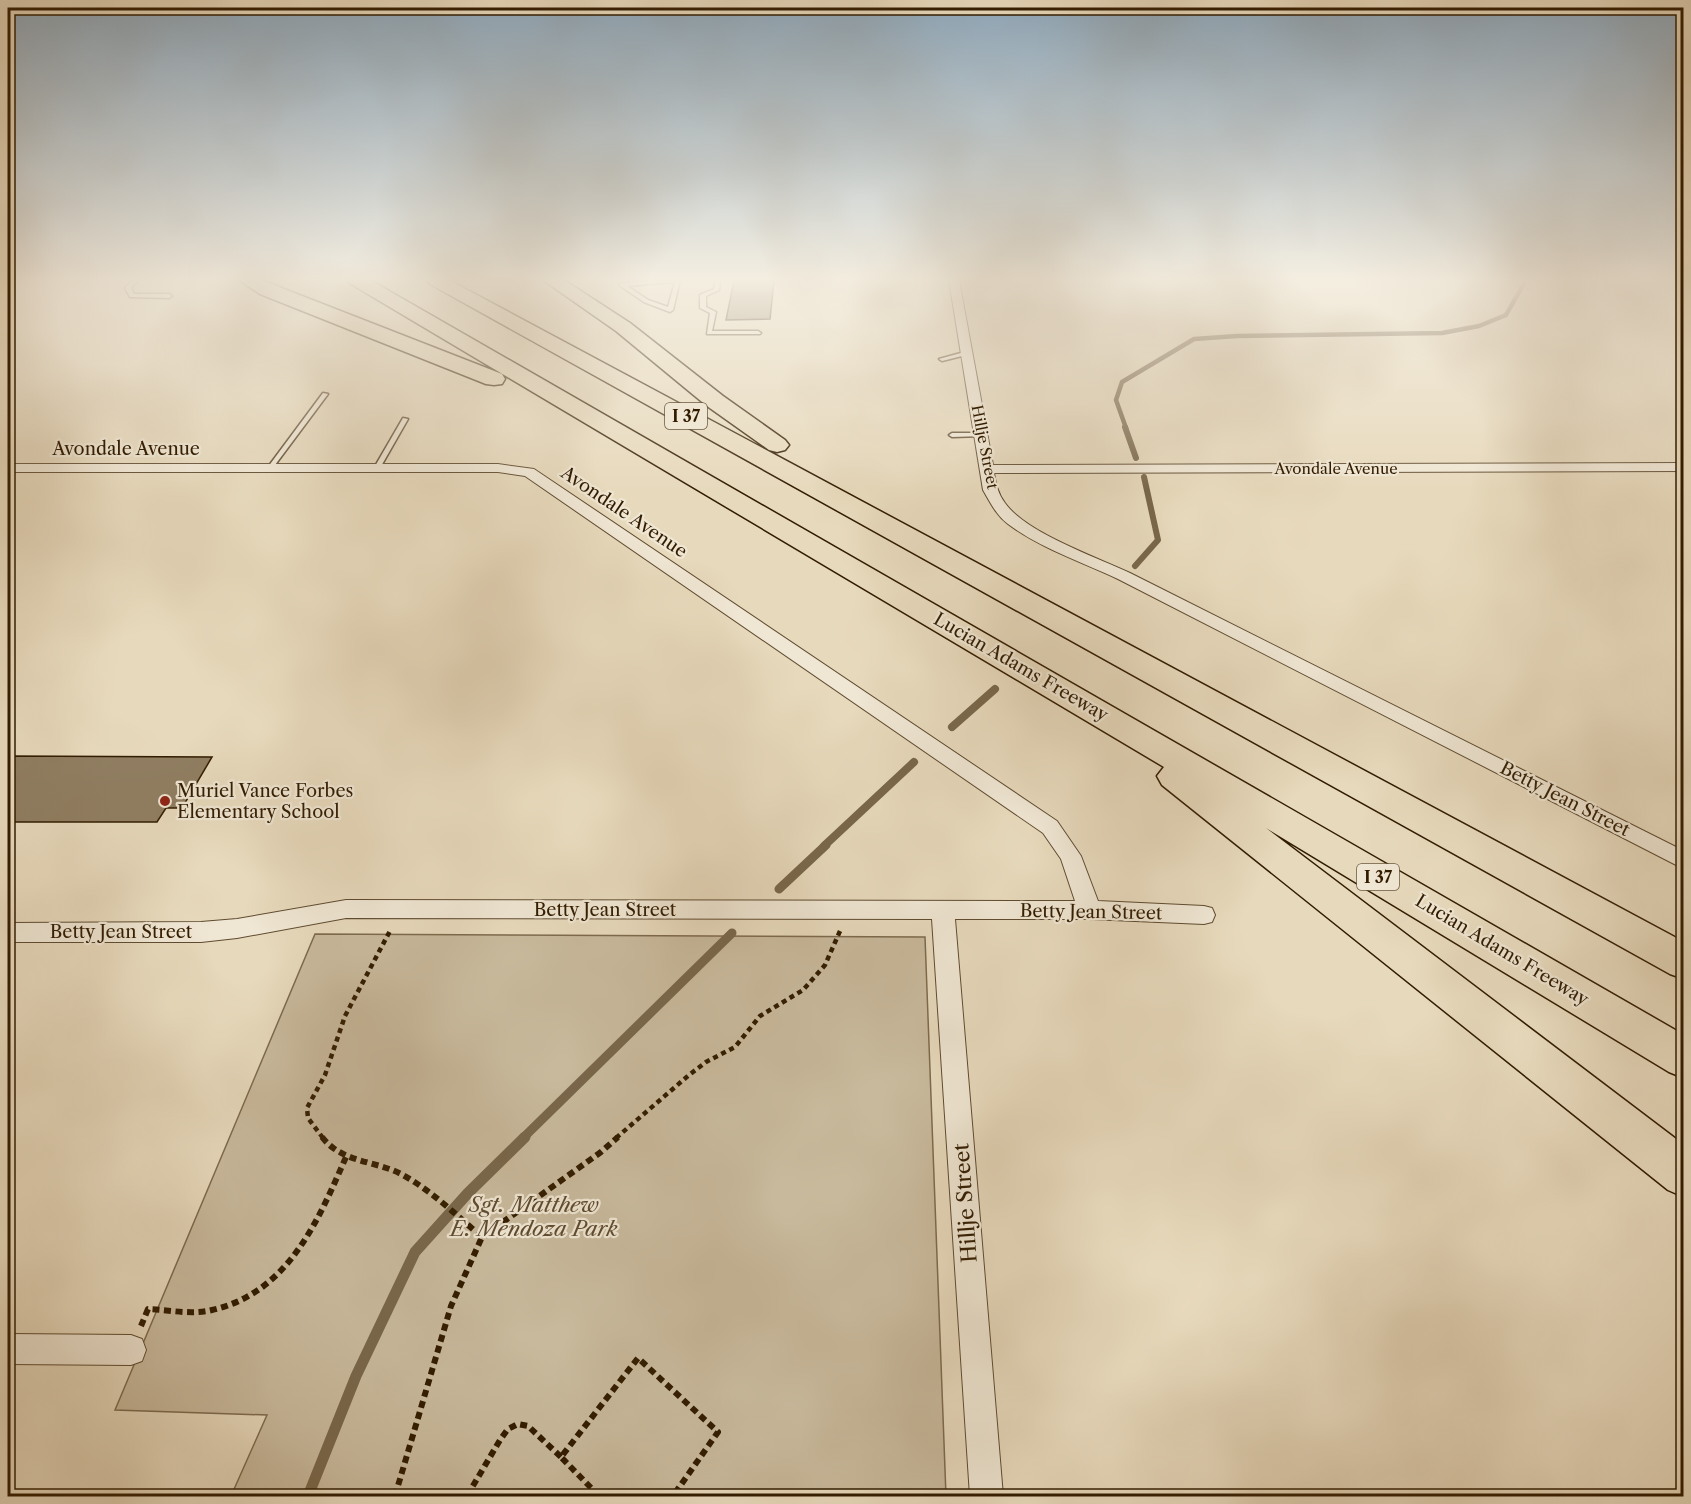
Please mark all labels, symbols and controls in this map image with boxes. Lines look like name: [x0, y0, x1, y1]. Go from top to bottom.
road number: I 37: [665, 403, 707, 429]
street label: Hillje Street: [968, 403, 1003, 491]
street label: Avondale Avenue: [51, 438, 200, 460]
street label: Avondale Avenue: [1273, 459, 1398, 478]
street label: Avondale Avenue: [556, 461, 691, 562]
street label: Lucian Adams Freeway: [930, 608, 1113, 726]
street label: Betty Jean Street: [1497, 757, 1634, 841]
place label: Muriel Vance Forbes Elementary School: [177, 780, 353, 823]
marker: Muriel Vance Forbes Elementary School: [158, 794, 172, 808]
road number: I 37: [1357, 864, 1399, 890]
street label: Lucian Adams Freeway: [1412, 890, 1593, 1011]
street label: Betty Jean Street: [534, 899, 677, 921]
street label: Betty Jean Street: [1020, 900, 1163, 924]
street label: Betty Jean Street: [50, 921, 193, 943]
street label: Hillje Street: [948, 1142, 982, 1264]
park label: Sgt. Matthew E. Mendoza Park: [448, 1192, 618, 1241]

